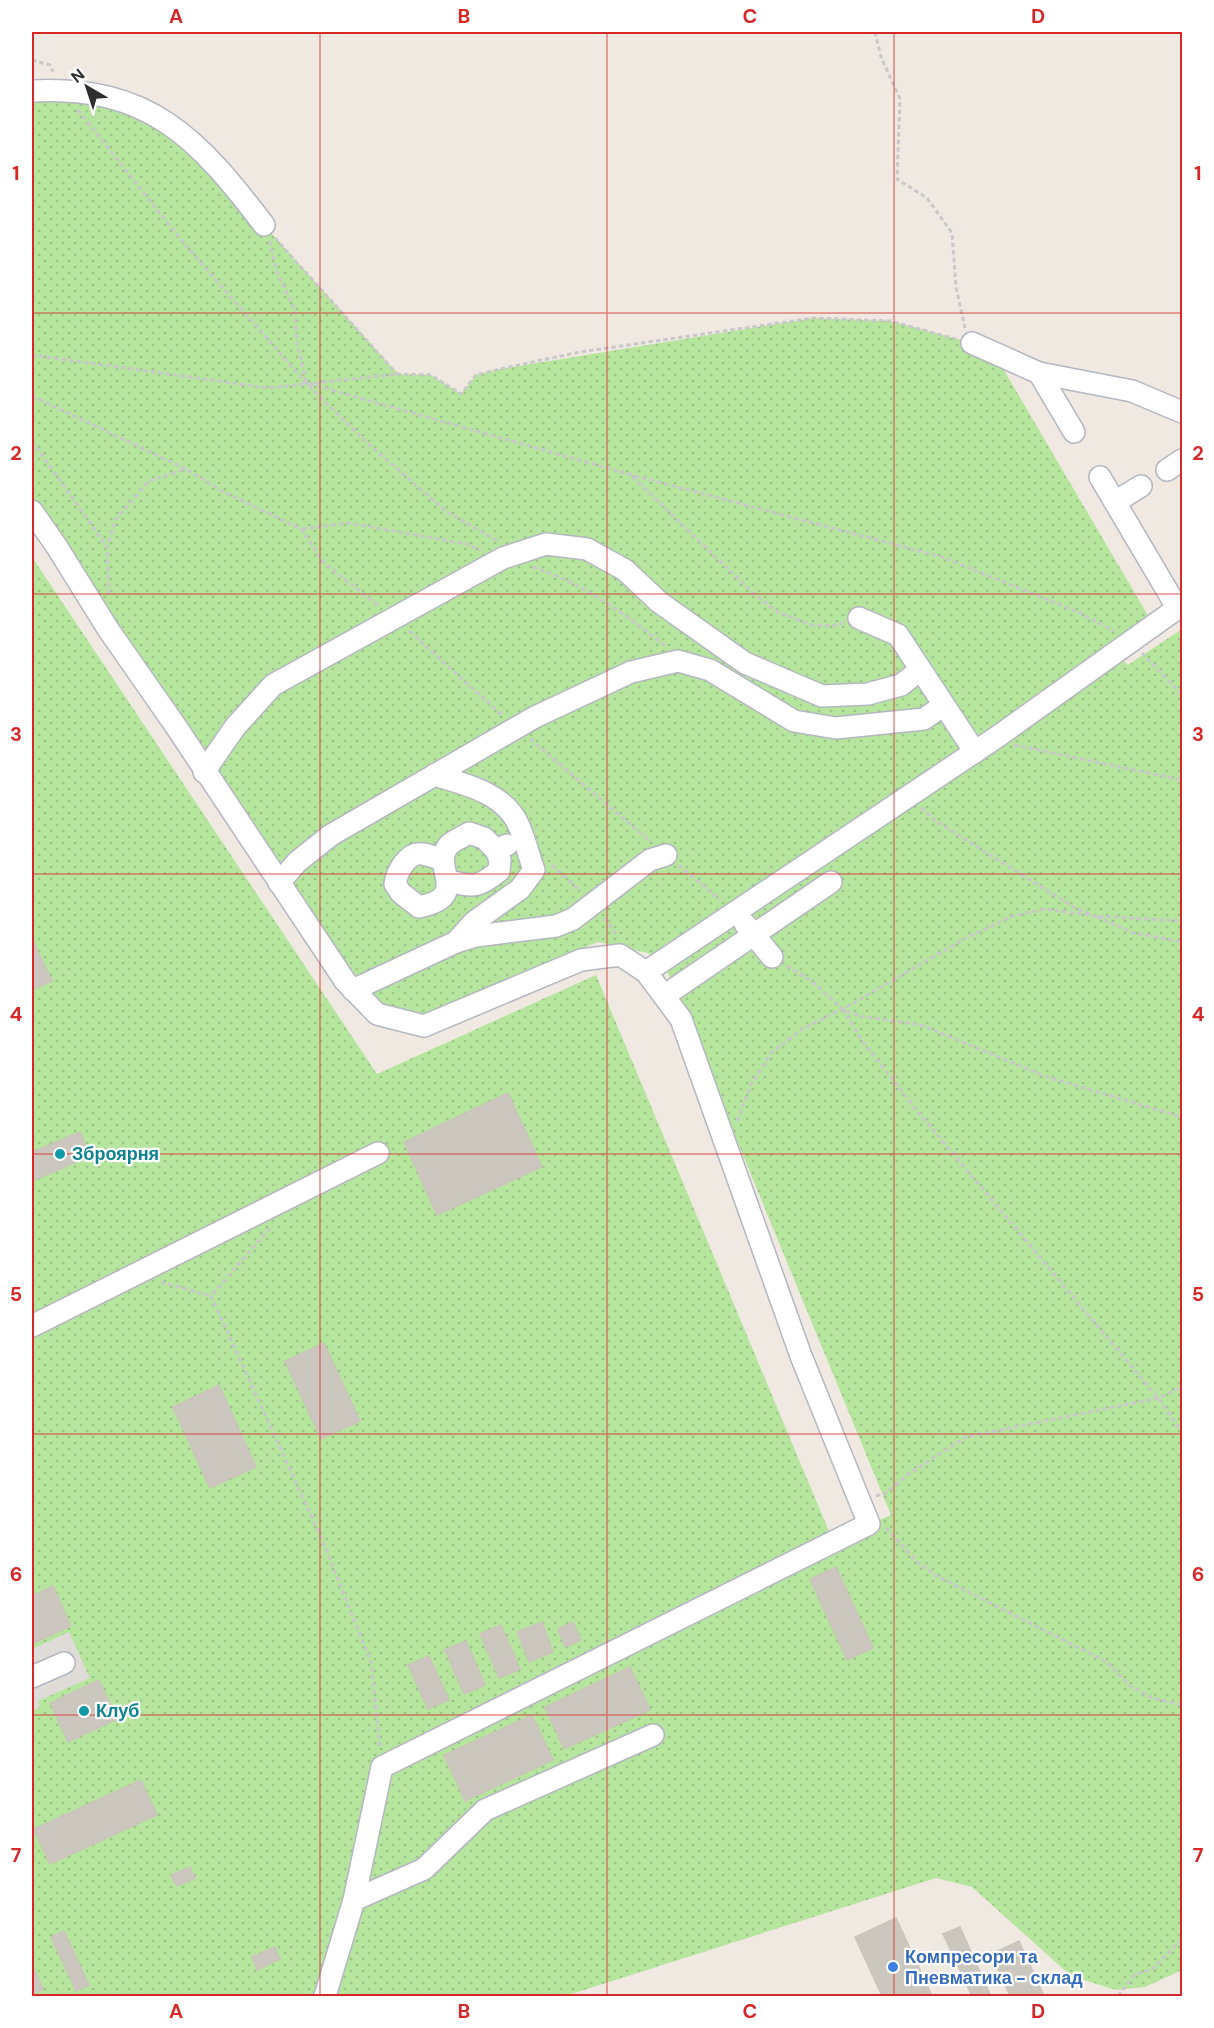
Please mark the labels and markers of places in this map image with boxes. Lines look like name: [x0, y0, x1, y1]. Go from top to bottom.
place label: Зброярня: [72, 1142, 159, 1166]
marker: Зброярня: [53, 1147, 67, 1161]
place label: Клуб: [96, 1699, 139, 1723]
marker: Клуб: [77, 1704, 91, 1718]
place label: Компресори та Пневматика - склад: [905, 1945, 1083, 1990]
marker: Компресори та Пневматика - склад: [886, 1960, 900, 1974]

